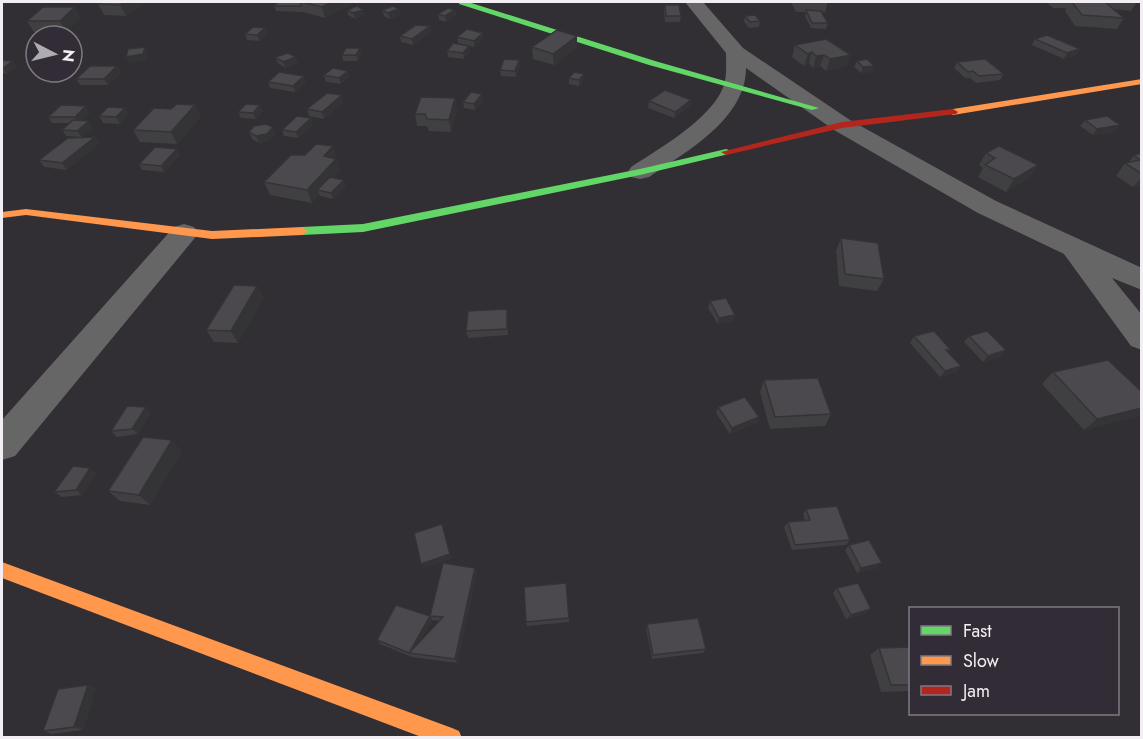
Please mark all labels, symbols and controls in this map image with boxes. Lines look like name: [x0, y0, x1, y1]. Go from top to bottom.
north arrow: [24, 24, 84, 84]
text: N: [56, 48, 81, 63]
legend: [909, 607, 1119, 715]
text: Fast: [963, 618, 992, 644]
text: Slow: [963, 648, 1000, 674]
text: Jam: [961, 678, 990, 704]

